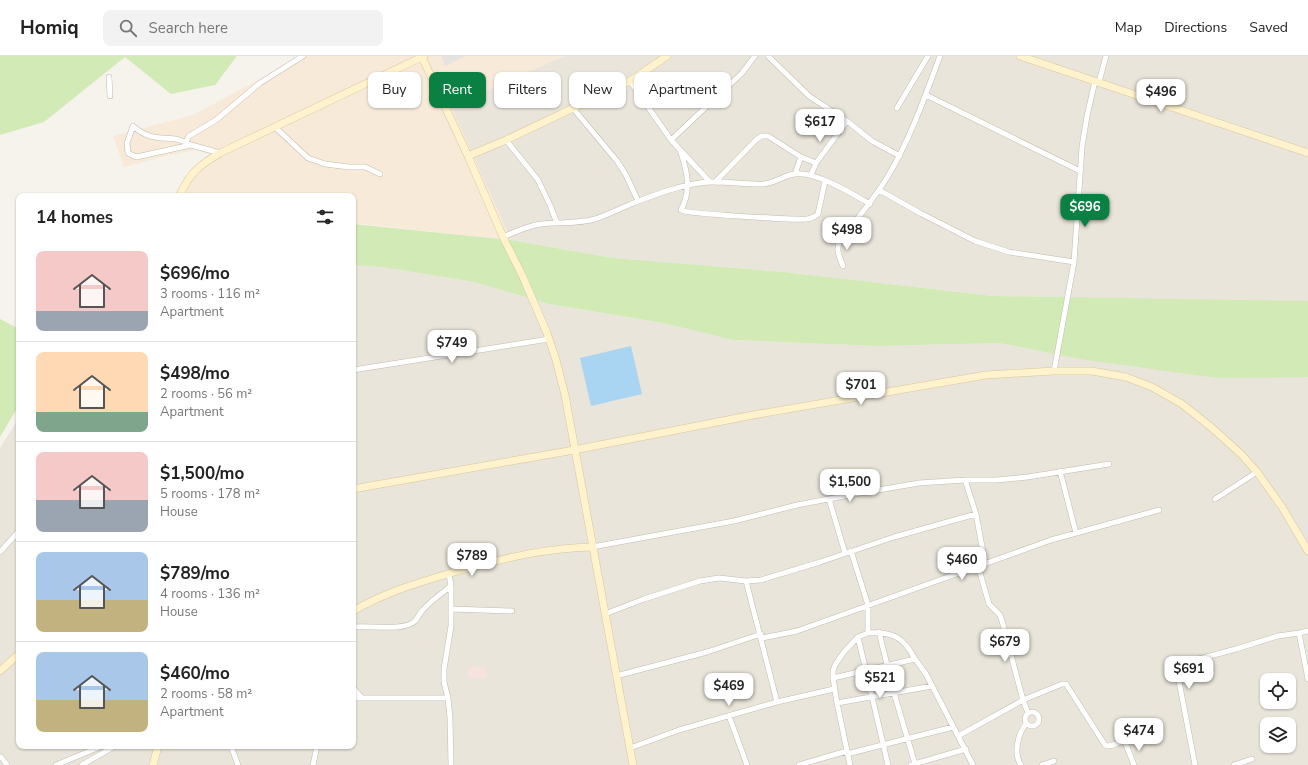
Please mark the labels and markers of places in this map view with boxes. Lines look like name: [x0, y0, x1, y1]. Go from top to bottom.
pin: $496: [1137, 79, 1185, 113]
pin: $617: [796, 109, 844, 143]
pin: $696: [1061, 194, 1109, 228]
pin: $498: [823, 217, 871, 251]
pin: $749: [428, 330, 476, 364]
pin: $701: [837, 372, 885, 406]
pin: $1,500: [817, 469, 883, 503]
pin: $789: [448, 543, 496, 577]
pin: $460: [938, 547, 986, 581]
pin: $679: [981, 629, 1029, 663]
pin: $691: [1165, 656, 1213, 690]
pin: $521: [856, 665, 904, 699]
pin: $469: [705, 673, 753, 707]
pin: $474: [1115, 718, 1163, 752]

